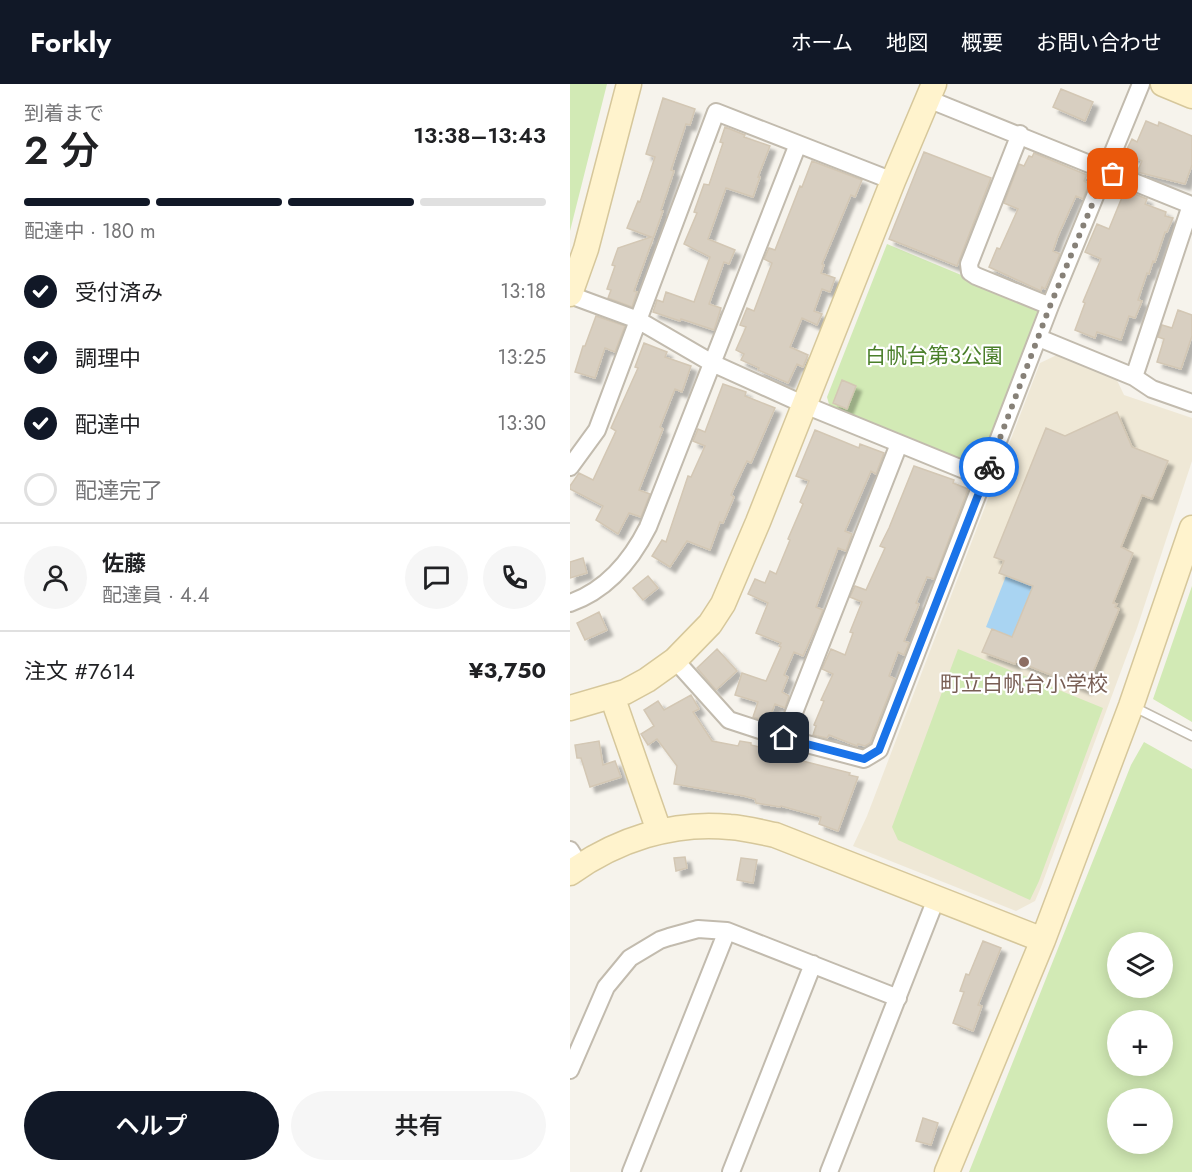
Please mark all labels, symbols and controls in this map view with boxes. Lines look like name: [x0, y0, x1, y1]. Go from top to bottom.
text: Forkly: [30, 22, 111, 63]
text: ホーム: [791, 28, 853, 58]
text: 地図: [886, 28, 928, 58]
text: 概要: [961, 28, 1003, 58]
text: お問い合わせ: [1036, 28, 1162, 58]
text: 到着まで: [24, 99, 104, 128]
text: 13:38–13:43: [413, 119, 546, 151]
text: 2 分: [24, 122, 99, 179]
pin: [1087, 148, 1138, 199]
icon: bag: [1096, 157, 1129, 190]
text: 配達中 · 180 m: [24, 217, 156, 246]
icon: check: [24, 275, 57, 308]
text: 受付済み: [75, 276, 163, 308]
text: 13:18: [500, 277, 546, 306]
icon: check: [24, 341, 57, 374]
park label: 白帆台第３公園: [865, 341, 1003, 371]
text: 調理中: [75, 342, 141, 374]
text: 13:25: [497, 343, 546, 372]
icon: check: [24, 407, 57, 440]
text: 配達中: [75, 408, 141, 440]
text: 13:30: [497, 409, 546, 438]
courier: [959, 437, 1019, 497]
icon: bike: [973, 451, 1006, 484]
text: 配達完了: [75, 474, 163, 506]
button: person: [24, 546, 87, 609]
button: chat: [405, 546, 468, 609]
button: phone: [483, 546, 546, 609]
text: 佐藤: [102, 547, 146, 579]
text: 配達員 · 4.4: [102, 581, 209, 610]
text: ¥3,750: [469, 654, 546, 686]
text: 注文 #7614: [24, 655, 135, 687]
marker: 町立白帆台小学校: [1017, 655, 1031, 669]
place label: 町立白帆台小学校: [940, 669, 1108, 699]
pin: [758, 712, 809, 763]
icon: home: [767, 721, 800, 754]
map controls: [1107, 932, 1173, 1154]
button: layers: [1107, 932, 1173, 998]
button: +: [1107, 1010, 1173, 1076]
button: −: [1107, 1088, 1173, 1154]
button: ヘルプ: [24, 1091, 279, 1160]
button: 共有: [291, 1091, 546, 1160]

